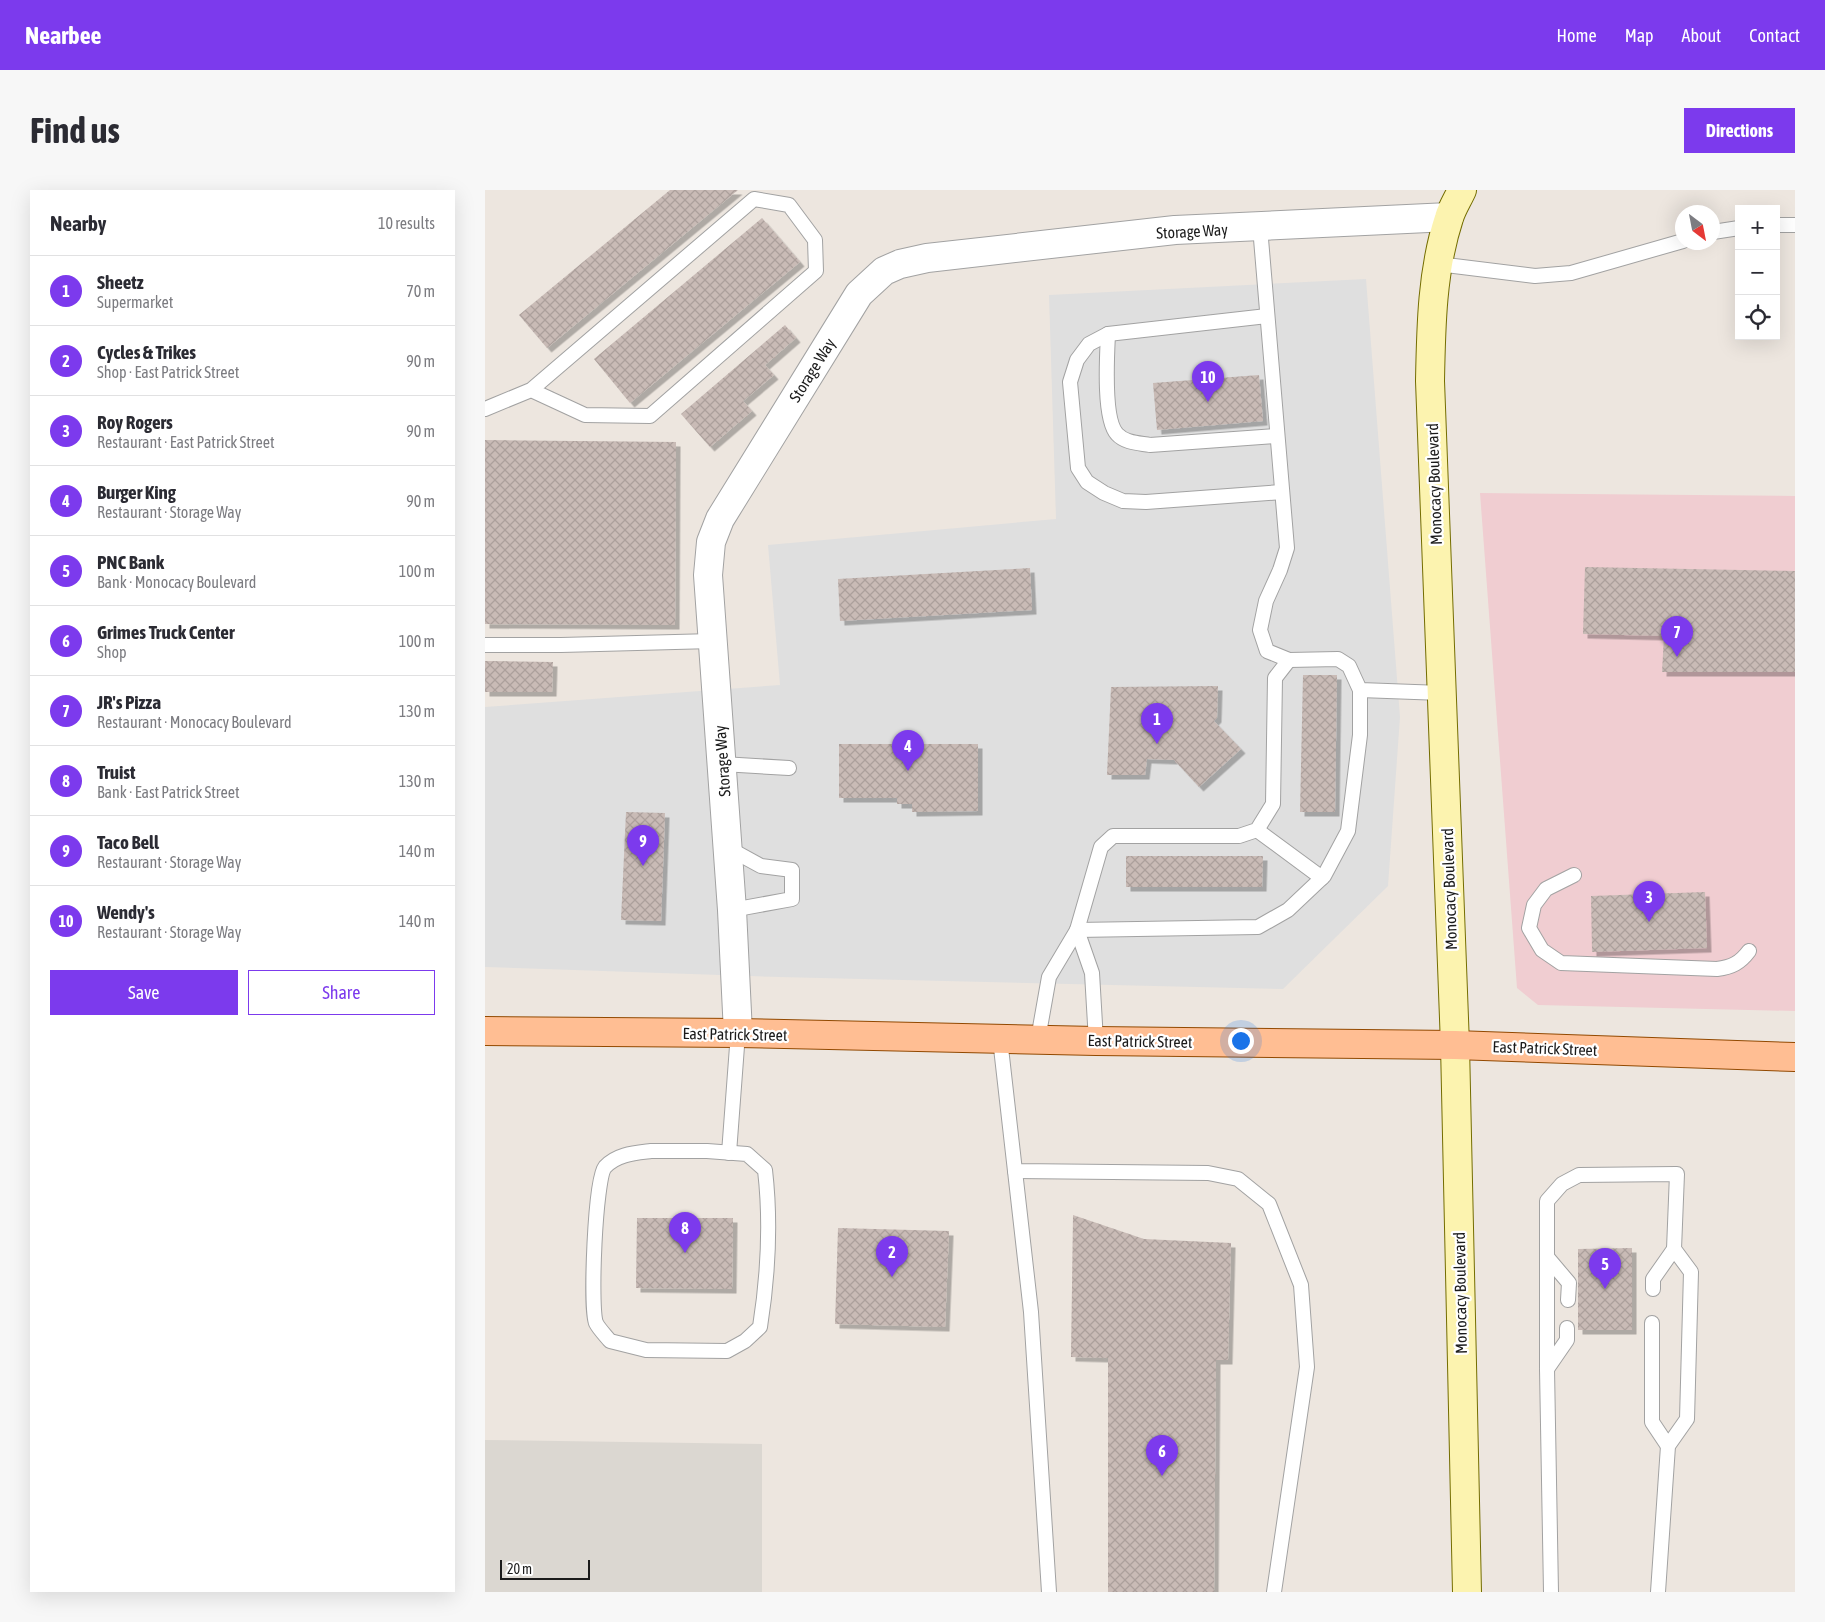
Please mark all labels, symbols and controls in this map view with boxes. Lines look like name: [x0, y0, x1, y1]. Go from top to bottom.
text: Nearbee: [25, 22, 101, 49]
text: Home: [1557, 25, 1597, 46]
text: Map: [1625, 25, 1654, 46]
text: About: [1682, 25, 1721, 46]
text: Contact: [1749, 25, 1800, 46]
button: Directions: [1684, 108, 1795, 153]
text: Find us: [30, 110, 120, 150]
north arrow: [1675, 205, 1720, 250]
map controls: [1735, 205, 1780, 340]
button: +: [1735, 205, 1780, 250]
text: Nearby: [50, 211, 106, 235]
text: 10 results: [378, 214, 435, 232]
street label: Storage Way: [1156, 220, 1229, 243]
button: −: [1735, 250, 1780, 295]
text: Sheetz: [97, 271, 144, 293]
text: 1: [62, 282, 70, 300]
text: 70 m: [406, 282, 435, 300]
text: Supermarket: [97, 293, 173, 311]
button: locate: [1735, 295, 1780, 340]
street label: Storage Way: [785, 334, 840, 406]
text: Cycles & Trikes: [97, 341, 196, 363]
text: 2: [62, 352, 70, 370]
text: 90 m: [406, 352, 435, 370]
pin: 10: [1192, 361, 1224, 402]
text: Shop · East Patrick Street: [97, 363, 239, 381]
text: Roy Rogers: [97, 411, 173, 433]
text: 3: [62, 422, 70, 440]
text: 90 m: [406, 422, 435, 440]
street label: Monocacy Boulevard: [1423, 423, 1446, 545]
text: Restaurant · East Patrick Street: [97, 433, 275, 451]
text: Burger King: [97, 481, 176, 503]
text: 4: [62, 492, 70, 510]
text: 90 m: [406, 492, 435, 510]
text: Restaurant · Storage Way: [97, 503, 241, 521]
text: PNC Bank: [97, 551, 164, 573]
text: 5: [62, 562, 70, 580]
text: 100 m: [399, 562, 435, 580]
text: Bank · Monocacy Boulevard: [97, 573, 256, 591]
pin: 7: [1661, 616, 1693, 657]
text: Grimes Truck Center: [97, 621, 235, 643]
text: 6: [62, 632, 70, 650]
text: 100 m: [399, 632, 435, 650]
text: Shop: [97, 643, 127, 661]
text: JR's Pizza: [97, 691, 161, 713]
text: 7: [62, 702, 70, 720]
text: 130 m: [399, 702, 435, 720]
pin: 1: [1141, 703, 1173, 744]
text: Restaurant · Monocacy Boulevard: [97, 713, 291, 731]
street label: Storage Way: [710, 724, 734, 797]
pin: 4: [892, 730, 924, 771]
text: Truist: [97, 761, 136, 783]
text: 8: [62, 772, 70, 790]
text: 130 m: [399, 772, 435, 790]
text: Bank · East Patrick Street: [97, 783, 240, 801]
pin: 9: [627, 825, 659, 866]
street label: Monocacy Boulevard: [1438, 828, 1461, 950]
text: Taco Bell: [97, 831, 159, 853]
text: 9: [62, 842, 70, 860]
text: 140 m: [399, 842, 435, 860]
text: Restaurant · Storage Way: [97, 853, 241, 871]
pin: 3: [1633, 881, 1665, 922]
text: Wendy's: [97, 901, 155, 923]
text: 10: [58, 912, 74, 930]
text: 140 m: [399, 912, 435, 930]
text: Restaurant · Storage Way: [97, 923, 241, 941]
button: Save: [50, 970, 238, 1015]
button: Share: [248, 970, 435, 1015]
street label: East Patrick Street: [682, 1024, 788, 1044]
your location: [1228, 1028, 1254, 1054]
street label: East Patrick Street: [1087, 1031, 1193, 1051]
street label: East Patrick Street: [1492, 1037, 1598, 1059]
pin: 8: [669, 1212, 701, 1253]
street label: Monocacy Boulevard: [1450, 1232, 1471, 1354]
pin: 2: [876, 1236, 908, 1277]
pin: 5: [1589, 1248, 1621, 1289]
pin: 6: [1146, 1435, 1178, 1476]
scale bar: [500, 1557, 590, 1580]
text: 20 m: [507, 1561, 532, 1577]

